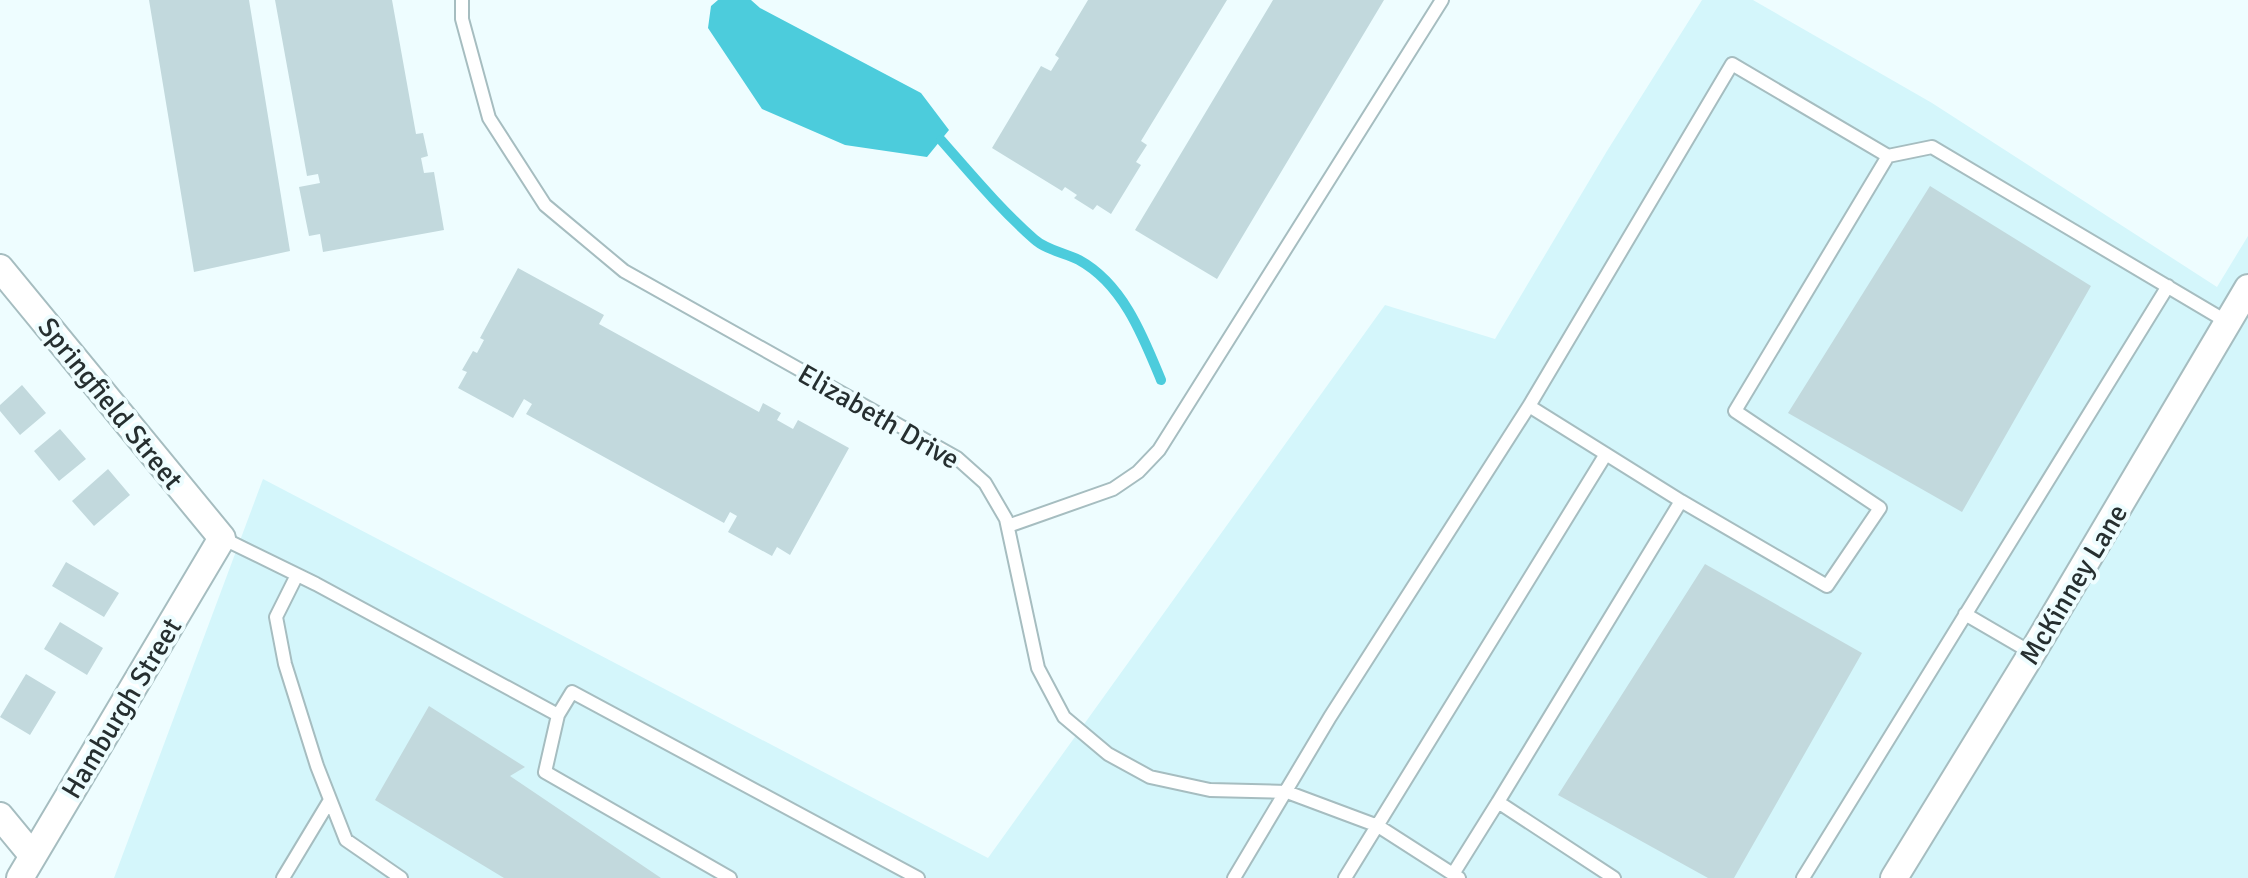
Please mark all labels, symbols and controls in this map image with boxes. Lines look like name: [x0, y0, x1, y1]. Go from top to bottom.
street label: Springfield Street: [31, 311, 190, 497]
street label: Elizabeth Drive: [792, 357, 965, 477]
street label: McKinney Lane: [2013, 498, 2135, 671]
street label: Hamburgh Street: [55, 612, 189, 805]

